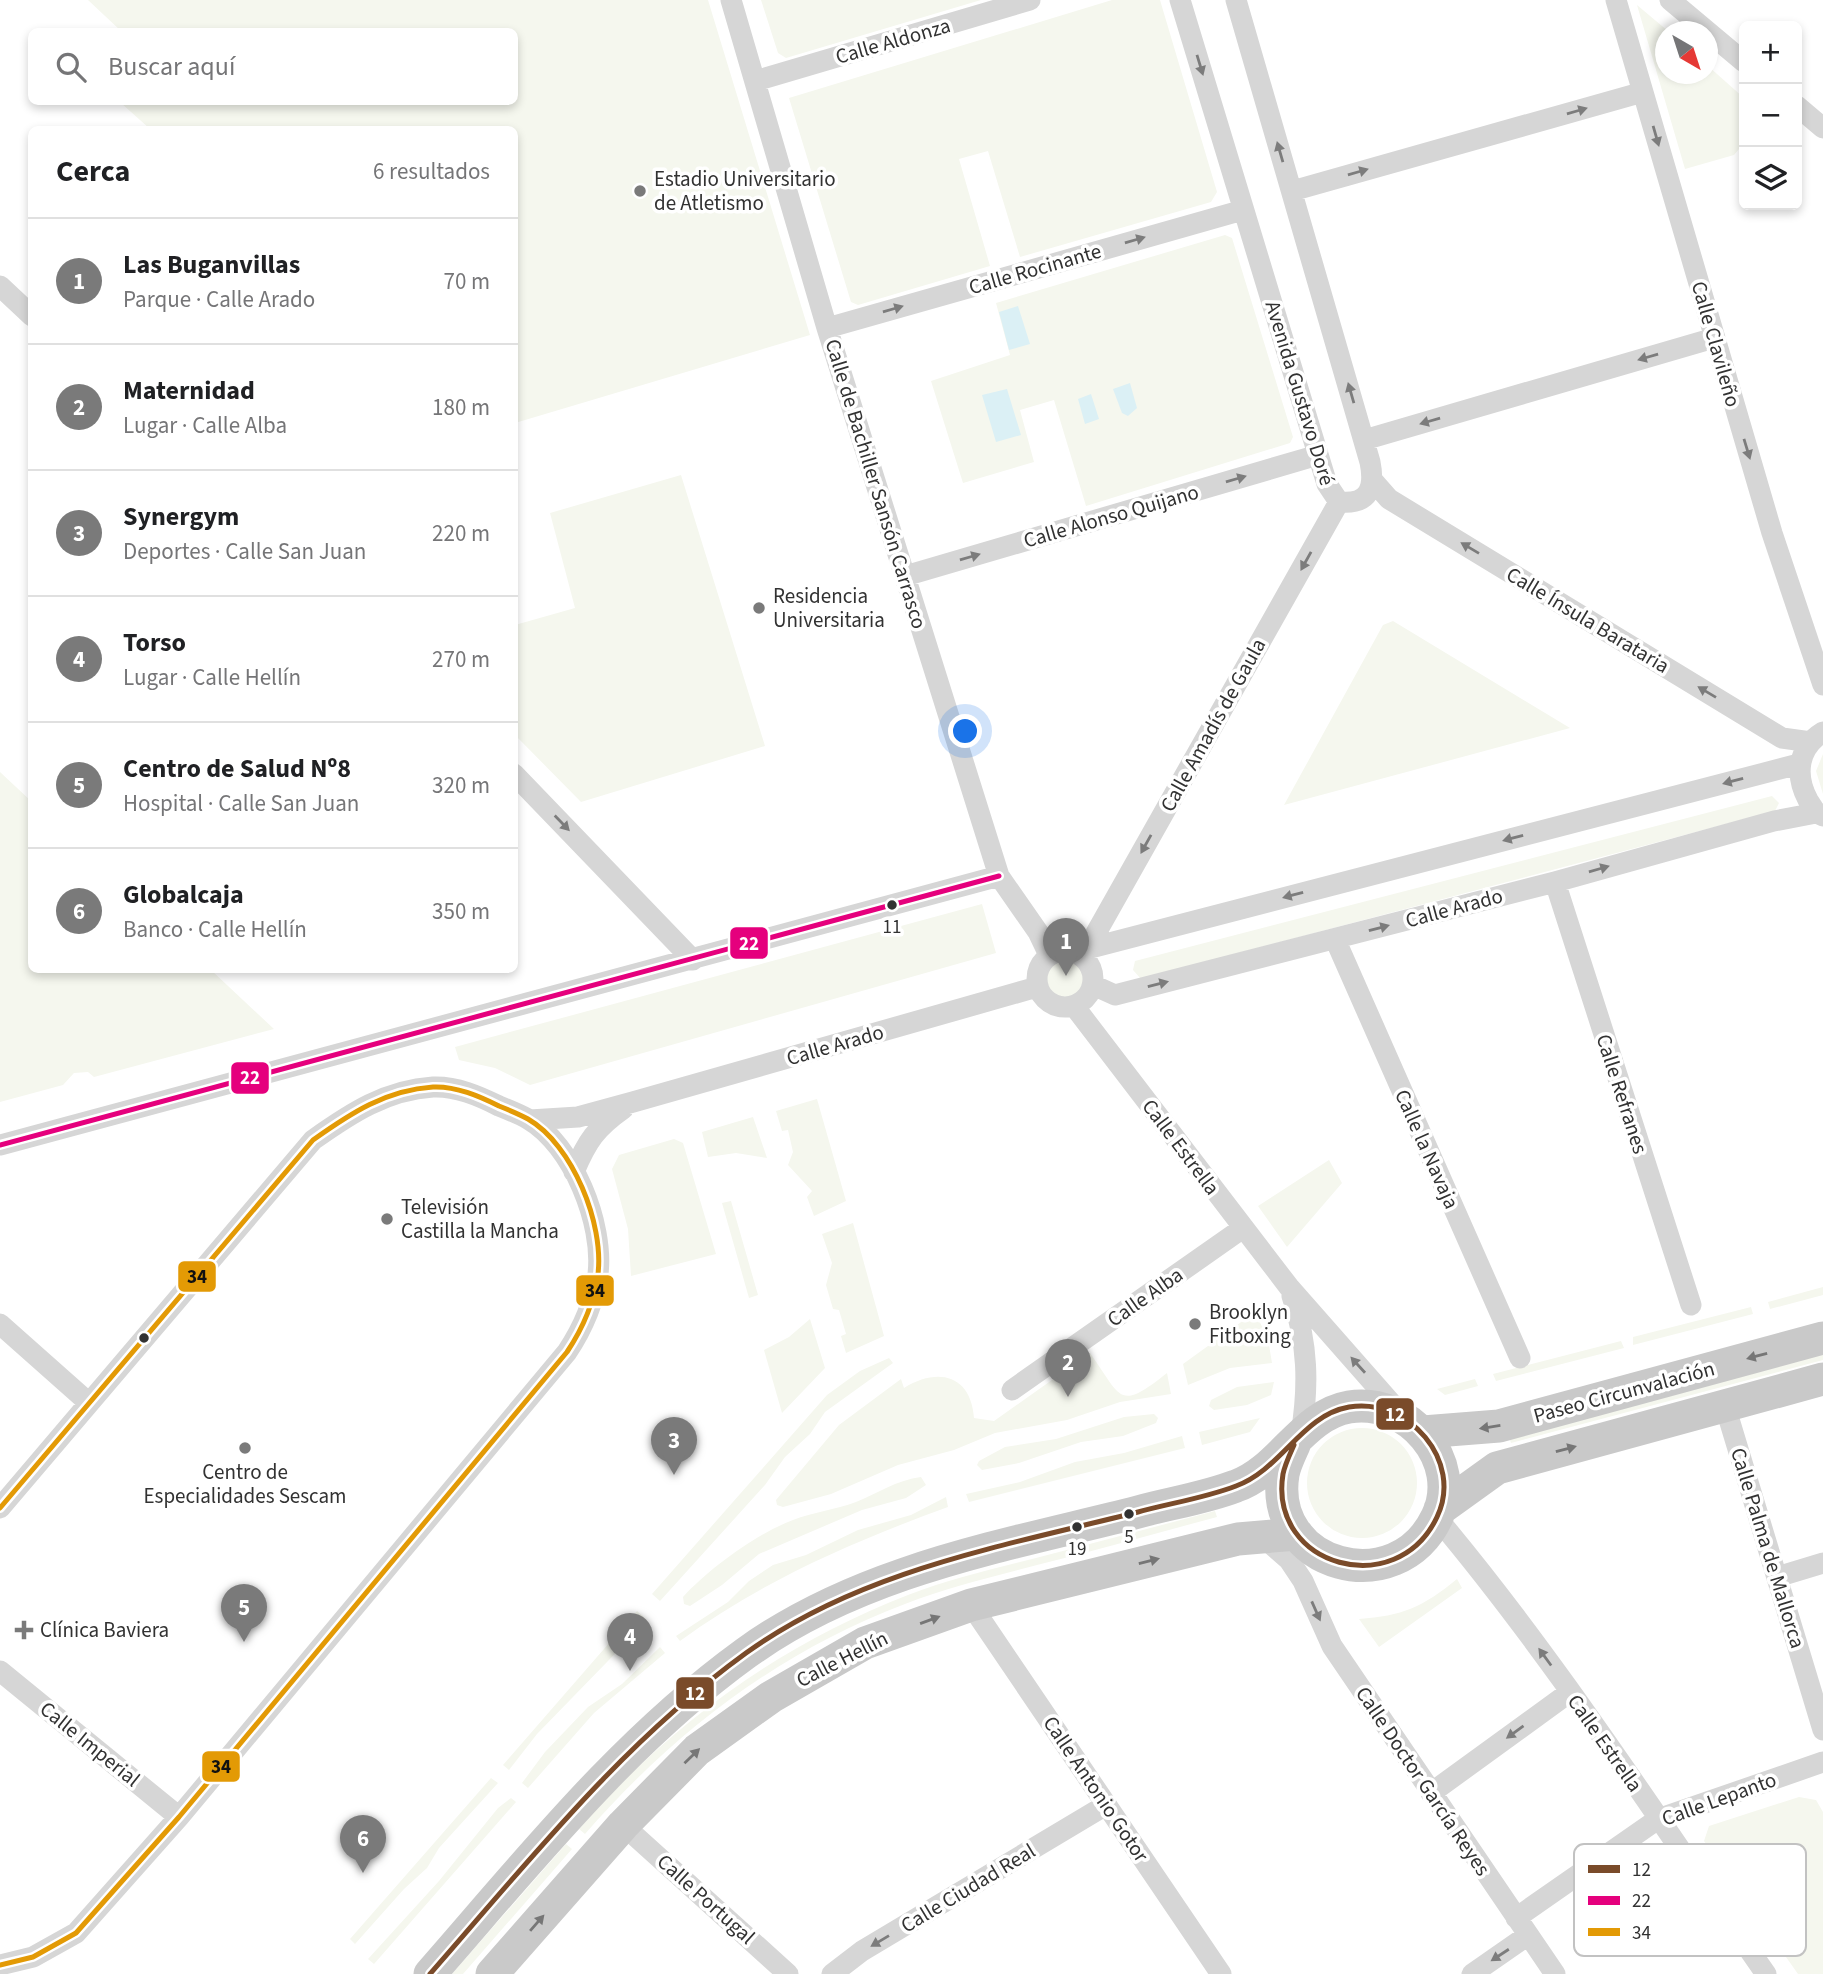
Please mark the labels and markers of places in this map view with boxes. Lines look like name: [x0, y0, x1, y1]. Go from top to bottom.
place label: Estadio Universitario de Atletismo: [654, 164, 836, 218]
marker: Estadio Universitario de Atletismo: [632, 183, 648, 199]
place label: Residencia Universitaria: [773, 581, 885, 635]
marker: Residencia Universitaria: [751, 600, 767, 616]
marker: 11: [885, 898, 899, 912]
place label: 11: [883, 914, 901, 941]
pin: 1: [1043, 918, 1089, 976]
place label: Televisión Castilla la Mancha: [401, 1192, 559, 1246]
marker: Televisión Castilla la Mancha: [379, 1211, 395, 1227]
place label: Brooklyn Fitboxing: [1209, 1297, 1291, 1351]
marker: Brooklyn Fitboxing: [1187, 1316, 1203, 1332]
unlabelled marker: [137, 1331, 151, 1345]
pin: 2: [1045, 1339, 1091, 1397]
pin: 3: [651, 1417, 697, 1475]
marker: Centro de Especialidades Sescam: [237, 1440, 253, 1456]
place label: Centro de Especialidades Sescam: [144, 1457, 346, 1511]
marker: 5: [1122, 1507, 1136, 1521]
marker: 19: [1070, 1520, 1084, 1534]
place label: 5: [1124, 1524, 1134, 1551]
place label: 19: [1068, 1536, 1086, 1563]
pin: 5: [221, 1584, 267, 1642]
pin: 4: [607, 1613, 653, 1671]
place label: Clínica Baviera: [40, 1615, 169, 1645]
marker: Clínica Baviera: [14, 1620, 34, 1640]
pin: 6: [340, 1815, 386, 1873]

